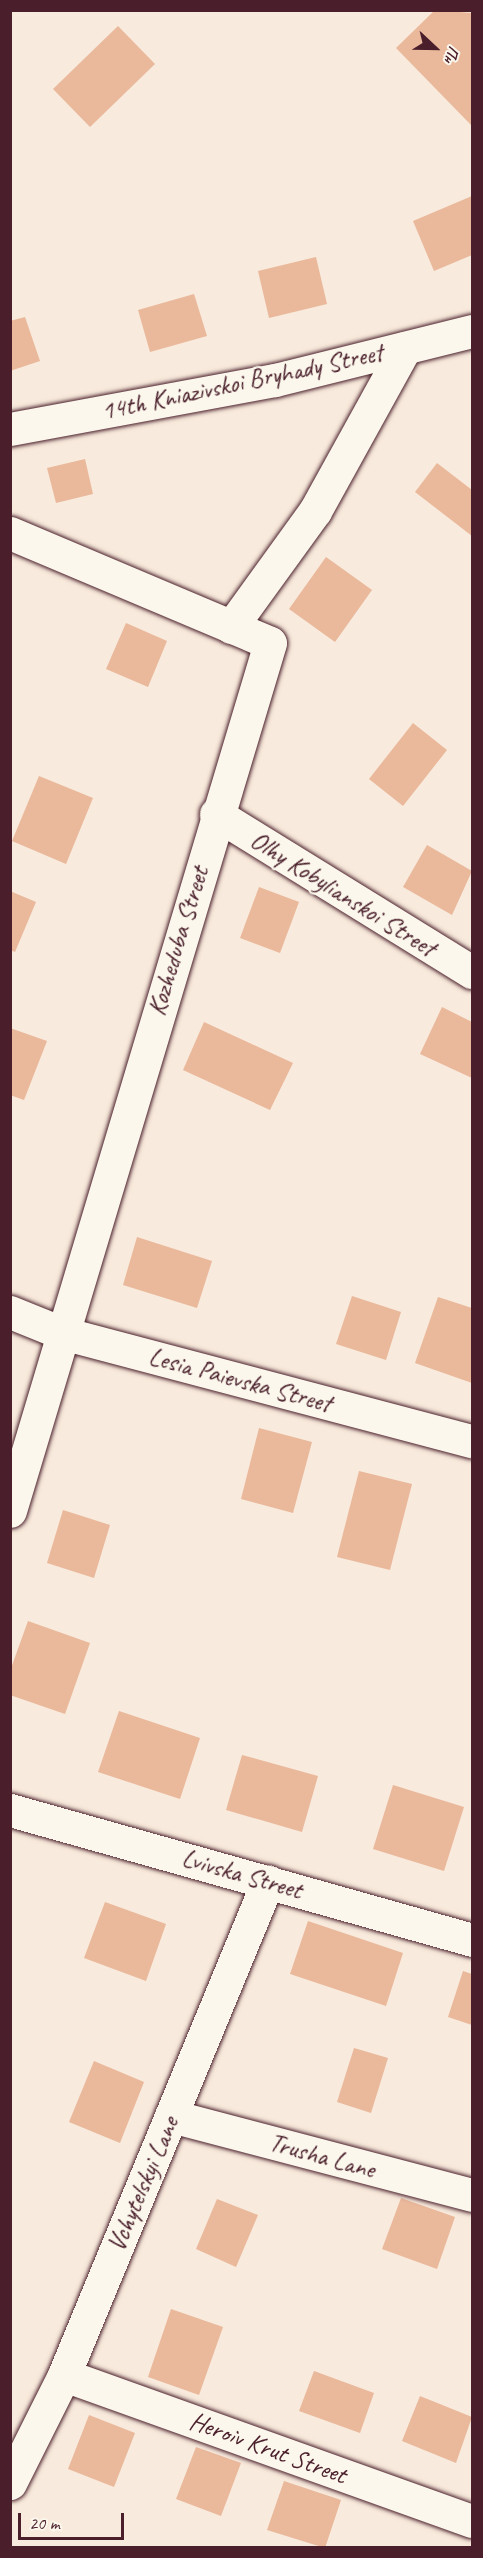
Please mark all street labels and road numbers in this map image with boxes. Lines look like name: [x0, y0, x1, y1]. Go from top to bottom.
street label: 14th Kniazivskoi Bryhady Street: [99, 337, 385, 427]
street label: Olhy Kobylianskoi Street: [245, 824, 441, 964]
street label: Kozheduba Street: [141, 863, 215, 1019]
street label: Lesia Paievska Street: [146, 1341, 334, 1419]
street label: Lvivska Street: [178, 1842, 306, 1906]
street label: Vchytelskyi Lane: [100, 2112, 186, 2256]
street label: Trusha Lane: [265, 2127, 379, 2185]
street label: Heroiv Krut Street: [185, 2405, 351, 2491]

